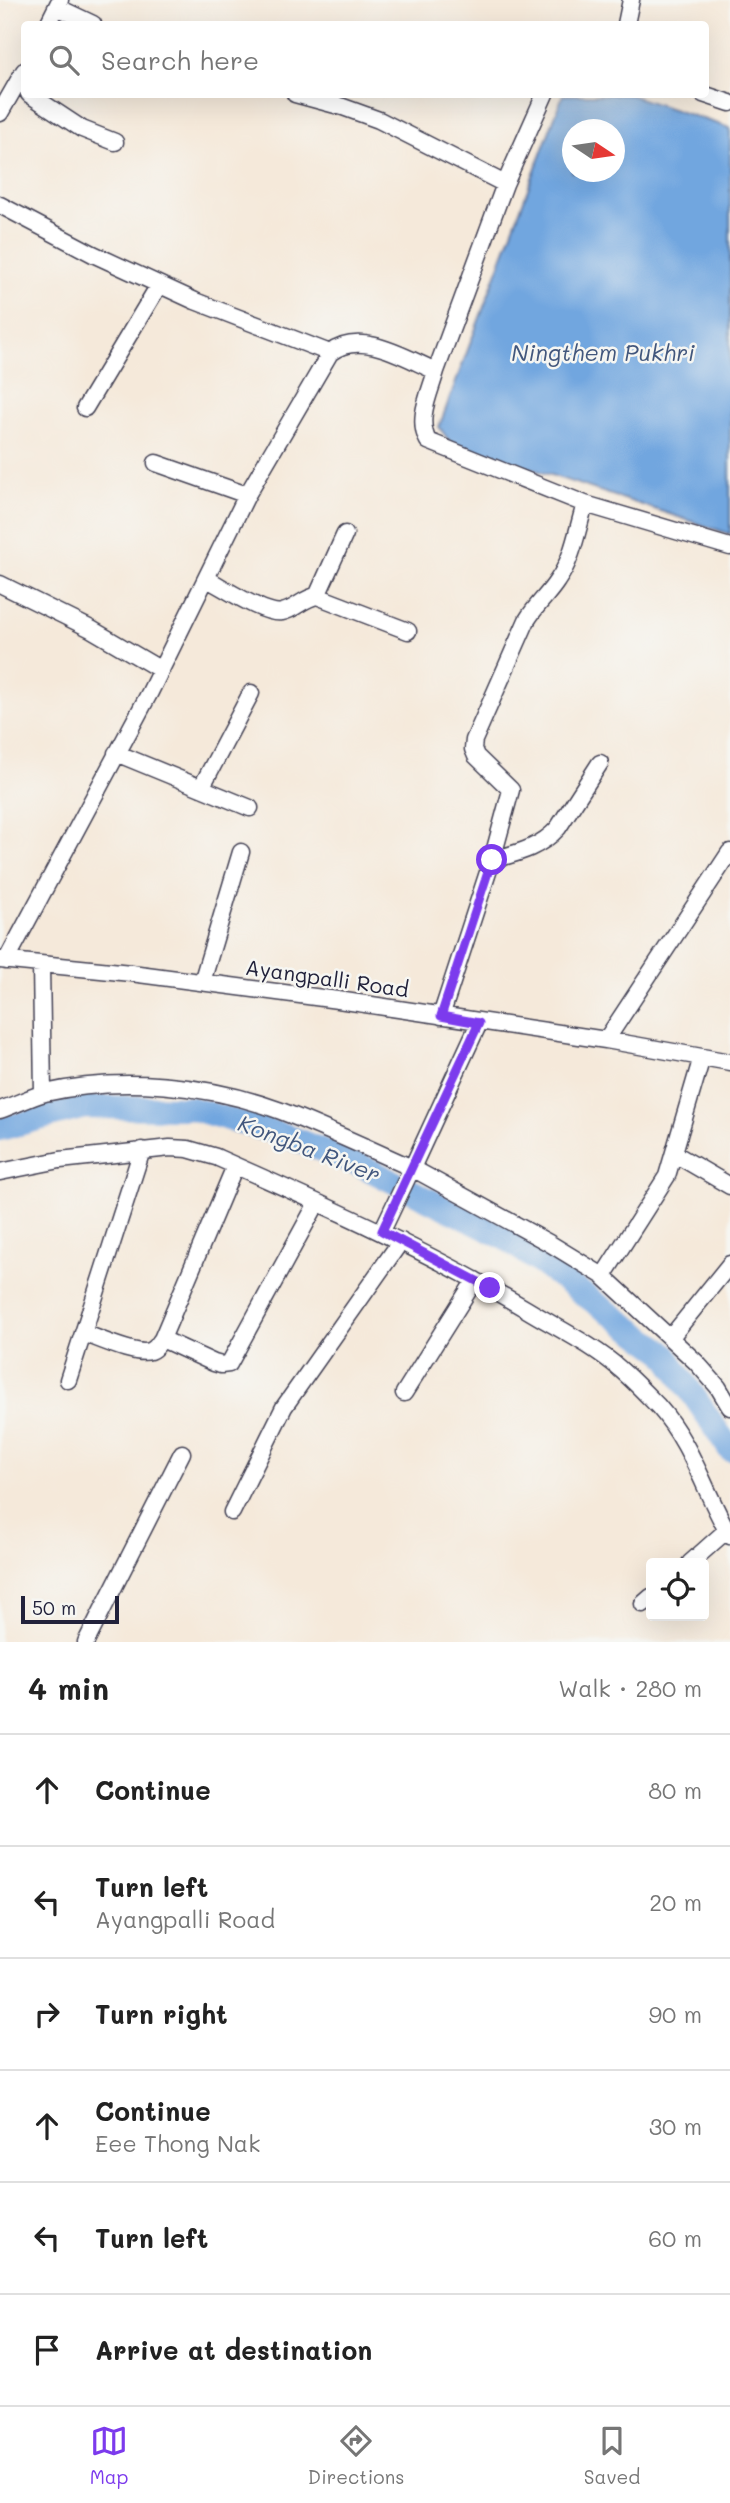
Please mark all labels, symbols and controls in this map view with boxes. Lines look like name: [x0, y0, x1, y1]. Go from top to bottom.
search box: [21, 21, 709, 98]
icon: search: [45, 41, 83, 79]
text: Search here: [101, 43, 259, 77]
north arrow: [562, 119, 625, 182]
water label: Ningthem Pukhri: [511, 337, 695, 367]
route start: [476, 844, 507, 875]
street label: Ayangpalli Road: [244, 953, 411, 1002]
water label: Kongba River: [234, 1107, 385, 1189]
route end: [474, 1272, 505, 1303]
map controls: [646, 1558, 709, 1621]
button: locate: [646, 1558, 709, 1621]
scale bar: [21, 1593, 119, 1625]
text: 50 m: [32, 1595, 76, 1620]
text: 4 min: [28, 1668, 109, 1708]
text: Walk · 280 m: [558, 1673, 702, 1703]
icon: ahead: [28, 1771, 66, 1809]
text: Continue: [95, 1773, 211, 1807]
text: 80 m: [648, 1775, 702, 1805]
text: Turn left: [95, 1870, 208, 1904]
icon: left: [28, 1883, 66, 1921]
text: 20 m: [649, 1887, 702, 1917]
text: Ayangpalli Road: [95, 1904, 275, 1934]
icon: right: [28, 1995, 66, 2033]
text: Turn right: [95, 1997, 228, 2031]
text: 90 m: [649, 1999, 702, 2029]
text: Continue: [95, 2094, 211, 2128]
icon: ahead: [28, 2107, 66, 2145]
text: 30 m: [649, 2111, 702, 2141]
text: Eee Thong Nak: [95, 2128, 260, 2158]
icon: left: [28, 2219, 66, 2257]
text: Turn left: [95, 2221, 208, 2255]
text: 60 m: [648, 2223, 702, 2253]
icon: arrive: [28, 2331, 66, 2369]
text: Arrive at destination: [95, 2333, 372, 2367]
tab: Map: [90, 2422, 128, 2489]
tab: Directions: [308, 2422, 404, 2489]
tab: Saved: [584, 2422, 640, 2489]

